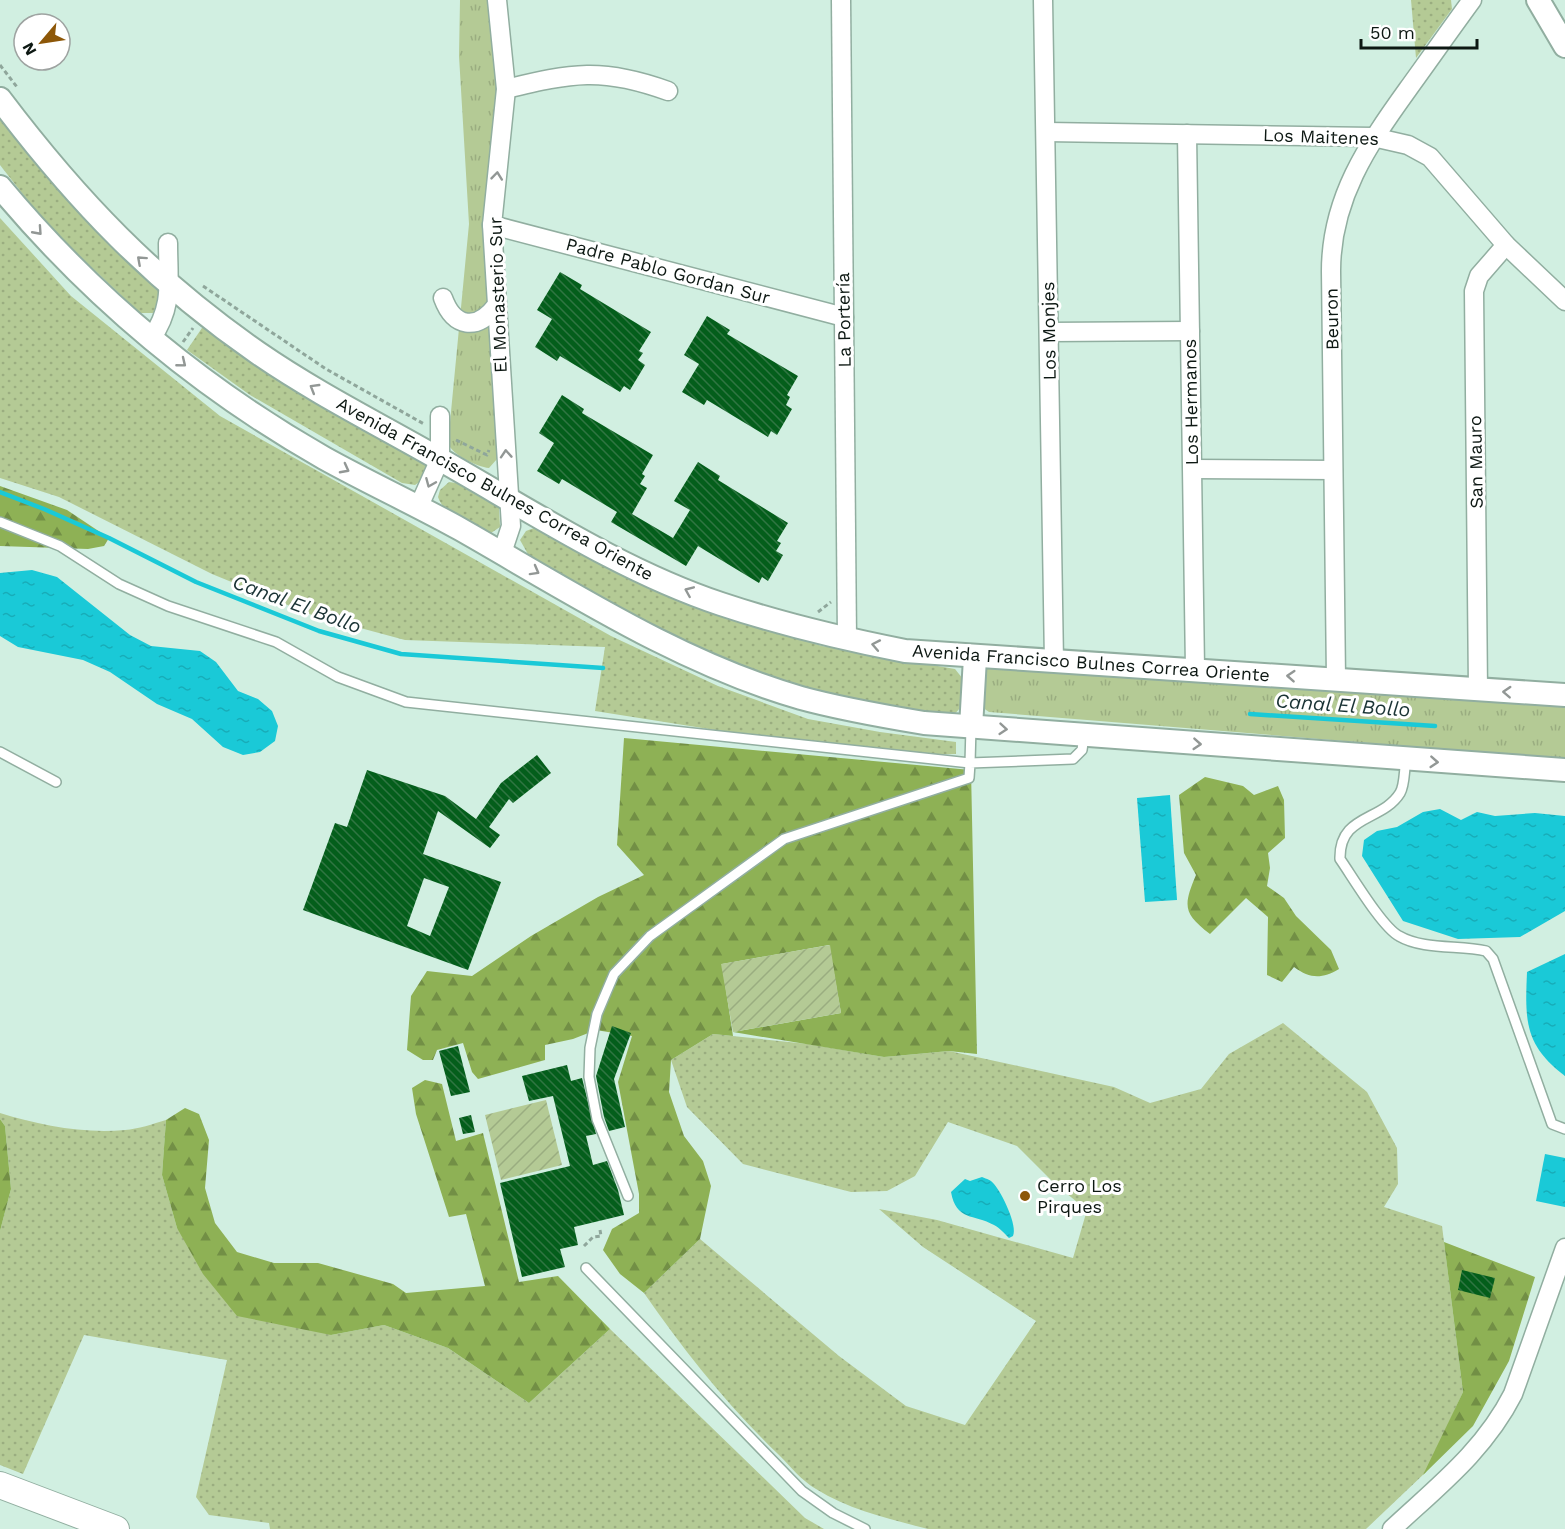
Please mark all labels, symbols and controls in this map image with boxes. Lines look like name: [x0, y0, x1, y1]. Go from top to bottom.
north arrow: [12, 12, 72, 72]
scale bar: [1361, 12, 1476, 50]
text: 50 m: [1370, 22, 1415, 43]
text: N: [18, 39, 41, 59]
street label: Los Maitenes: [1263, 124, 1379, 149]
one-way arrow: [490, 171, 503, 181]
street label: El Monasterio Sur: [484, 217, 511, 373]
one-way arrow: [31, 224, 42, 235]
street label: Padre Pablo Gordan Sur: [564, 233, 773, 308]
one-way arrow: [137, 256, 148, 267]
street label: La Portería: [832, 272, 855, 368]
street label: Los Monjes: [1037, 281, 1060, 381]
street label: Beuron: [1320, 288, 1343, 350]
street label: Los Hermanos: [1179, 339, 1202, 465]
one-way arrow: [175, 355, 186, 366]
one-way arrow: [310, 384, 320, 396]
street label: Avenida Francisco Bulnes Correa Oriente: [333, 392, 657, 585]
street label: San Mauro: [1464, 415, 1487, 509]
one-way arrow: [500, 450, 513, 459]
one-way arrow: [339, 462, 349, 473]
one-way arrow: [425, 476, 437, 487]
one-way arrow: [529, 564, 539, 575]
water label: Canal El Bollo: [229, 570, 365, 638]
one-way arrow: [684, 586, 695, 598]
one-way arrow: [871, 639, 881, 652]
street label: Avenida Francisco Bulnes Correa Oriente: [912, 640, 1271, 685]
one-way arrow: [1287, 669, 1296, 682]
one-way arrow: [1502, 685, 1511, 698]
water label: Canal El Bollo: [1275, 688, 1411, 722]
one-way arrow: [998, 722, 1007, 735]
one-way arrow: [1193, 738, 1202, 751]
one-way arrow: [1429, 755, 1438, 768]
place label: Cerro Los Pirques: [1037, 1175, 1122, 1217]
marker: Cerro Los Pirques: [1018, 1189, 1032, 1203]

